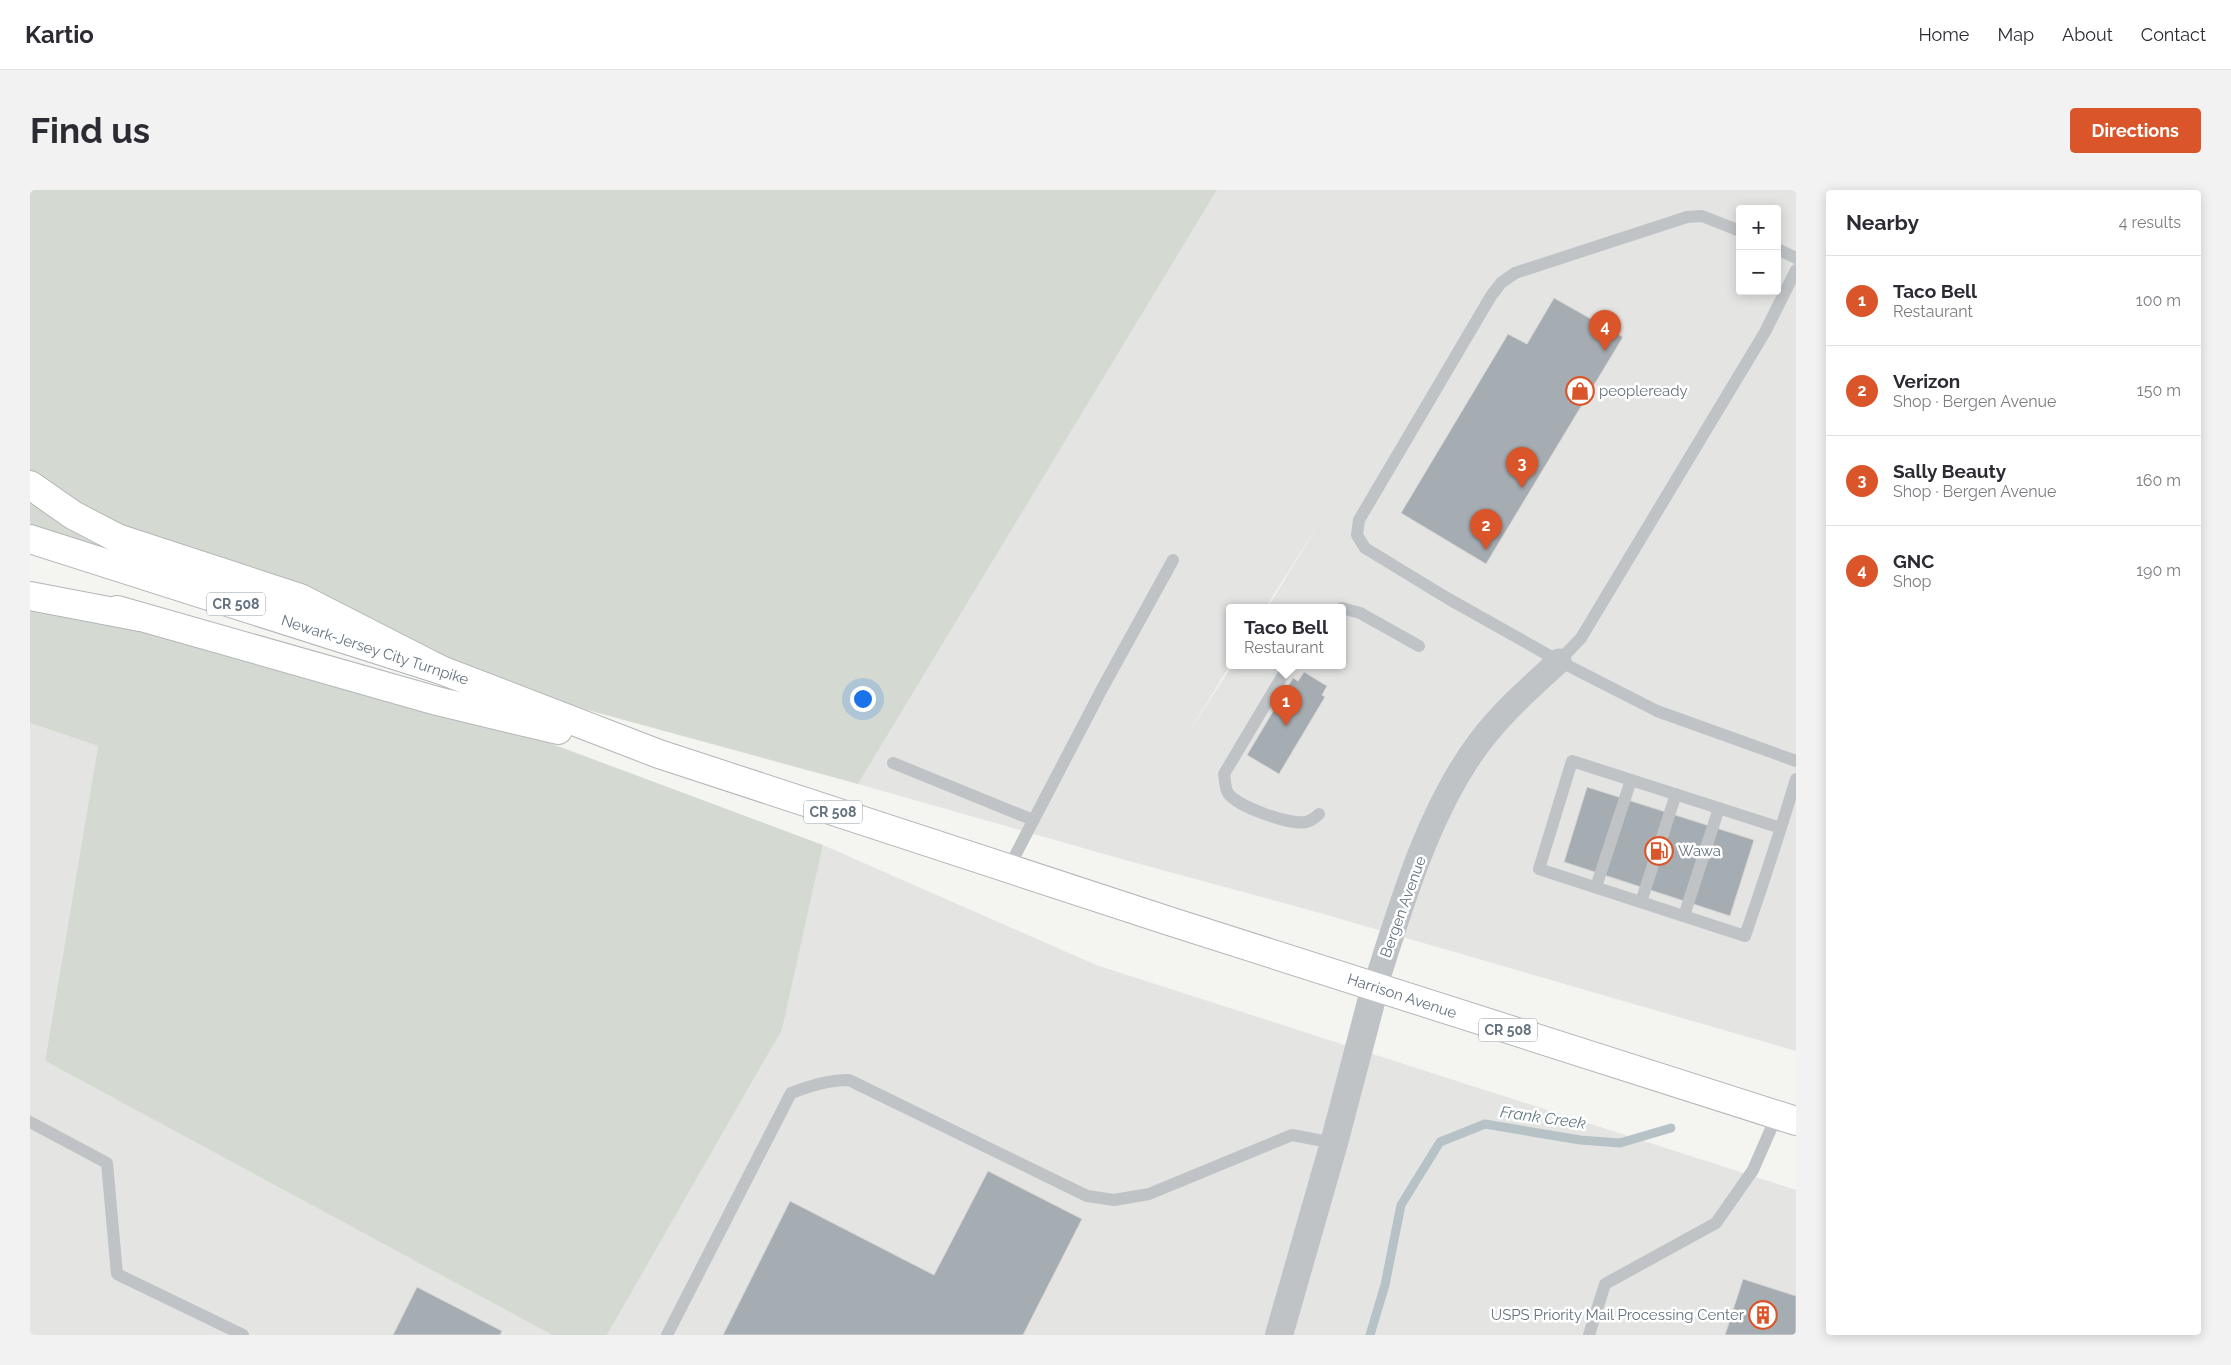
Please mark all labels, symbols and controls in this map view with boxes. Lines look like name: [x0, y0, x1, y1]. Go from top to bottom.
text: Kartio: [25, 20, 94, 49]
text: Home: [1918, 24, 1969, 45]
text: Map: [1997, 24, 2034, 45]
text: About: [2062, 24, 2113, 45]
text: Contact: [2141, 24, 2206, 45]
button: Directions: [2070, 108, 2201, 153]
text: Find us: [30, 110, 150, 151]
map controls: [1736, 205, 1781, 295]
button: +: [1736, 205, 1781, 250]
text: Nearby: [1846, 210, 1919, 235]
text: 4 results: [2119, 213, 2181, 232]
button: −: [1736, 250, 1781, 295]
text: Taco Bell: [1893, 280, 1977, 302]
text: 1: [1858, 291, 1866, 310]
text: 100 m: [2136, 291, 2181, 310]
text: Restaurant: [1893, 302, 1973, 321]
pin: 4: [1589, 310, 1621, 351]
text: Verizon: [1893, 370, 1960, 392]
shop icon: peopleready: [1565, 376, 1595, 406]
text: 2: [1857, 381, 1867, 400]
text: 150 m: [2137, 381, 2181, 400]
place label: peopleready: [1599, 382, 1688, 400]
text: Shop · Bergen Avenue: [1893, 392, 2056, 411]
pin: 3: [1506, 447, 1538, 488]
text: Sally Beauty: [1893, 460, 2006, 482]
text: 3: [1858, 471, 1866, 490]
text: 160 m: [2136, 471, 2181, 490]
text: Shop · Bergen Avenue: [1893, 482, 2056, 501]
pin: 2: [1470, 509, 1502, 550]
text: GNC: [1893, 550, 1934, 572]
text: 4: [1857, 561, 1867, 580]
text: 190 m: [2136, 561, 2181, 580]
text: Shop: [1893, 572, 1931, 591]
road number: CR 508: [207, 592, 265, 616]
popup: [1226, 604, 1346, 669]
street label: Newark-Jersey City Turnpike: [279, 611, 471, 689]
text: Taco Bell: [1244, 616, 1328, 638]
text: Restaurant: [1244, 638, 1324, 657]
pin: 1: [1270, 685, 1302, 726]
your location: [850, 686, 876, 712]
road number: CR 508: [804, 800, 862, 824]
fuel station icon: Wawa: [1644, 836, 1674, 866]
place label: Wawa: [1678, 842, 1721, 860]
street label: Bergen Avenue: [1376, 854, 1430, 960]
street label: Harrison Avenue: [1345, 970, 1459, 1022]
road number: CR 508: [1479, 1018, 1537, 1042]
water label: Frank Creek: [1499, 1102, 1587, 1133]
building icon: USPS Priority Mail Processing Center: [1748, 1300, 1778, 1330]
place label: USPS Priority Mail Processing Center: [1491, 1306, 1745, 1324]

